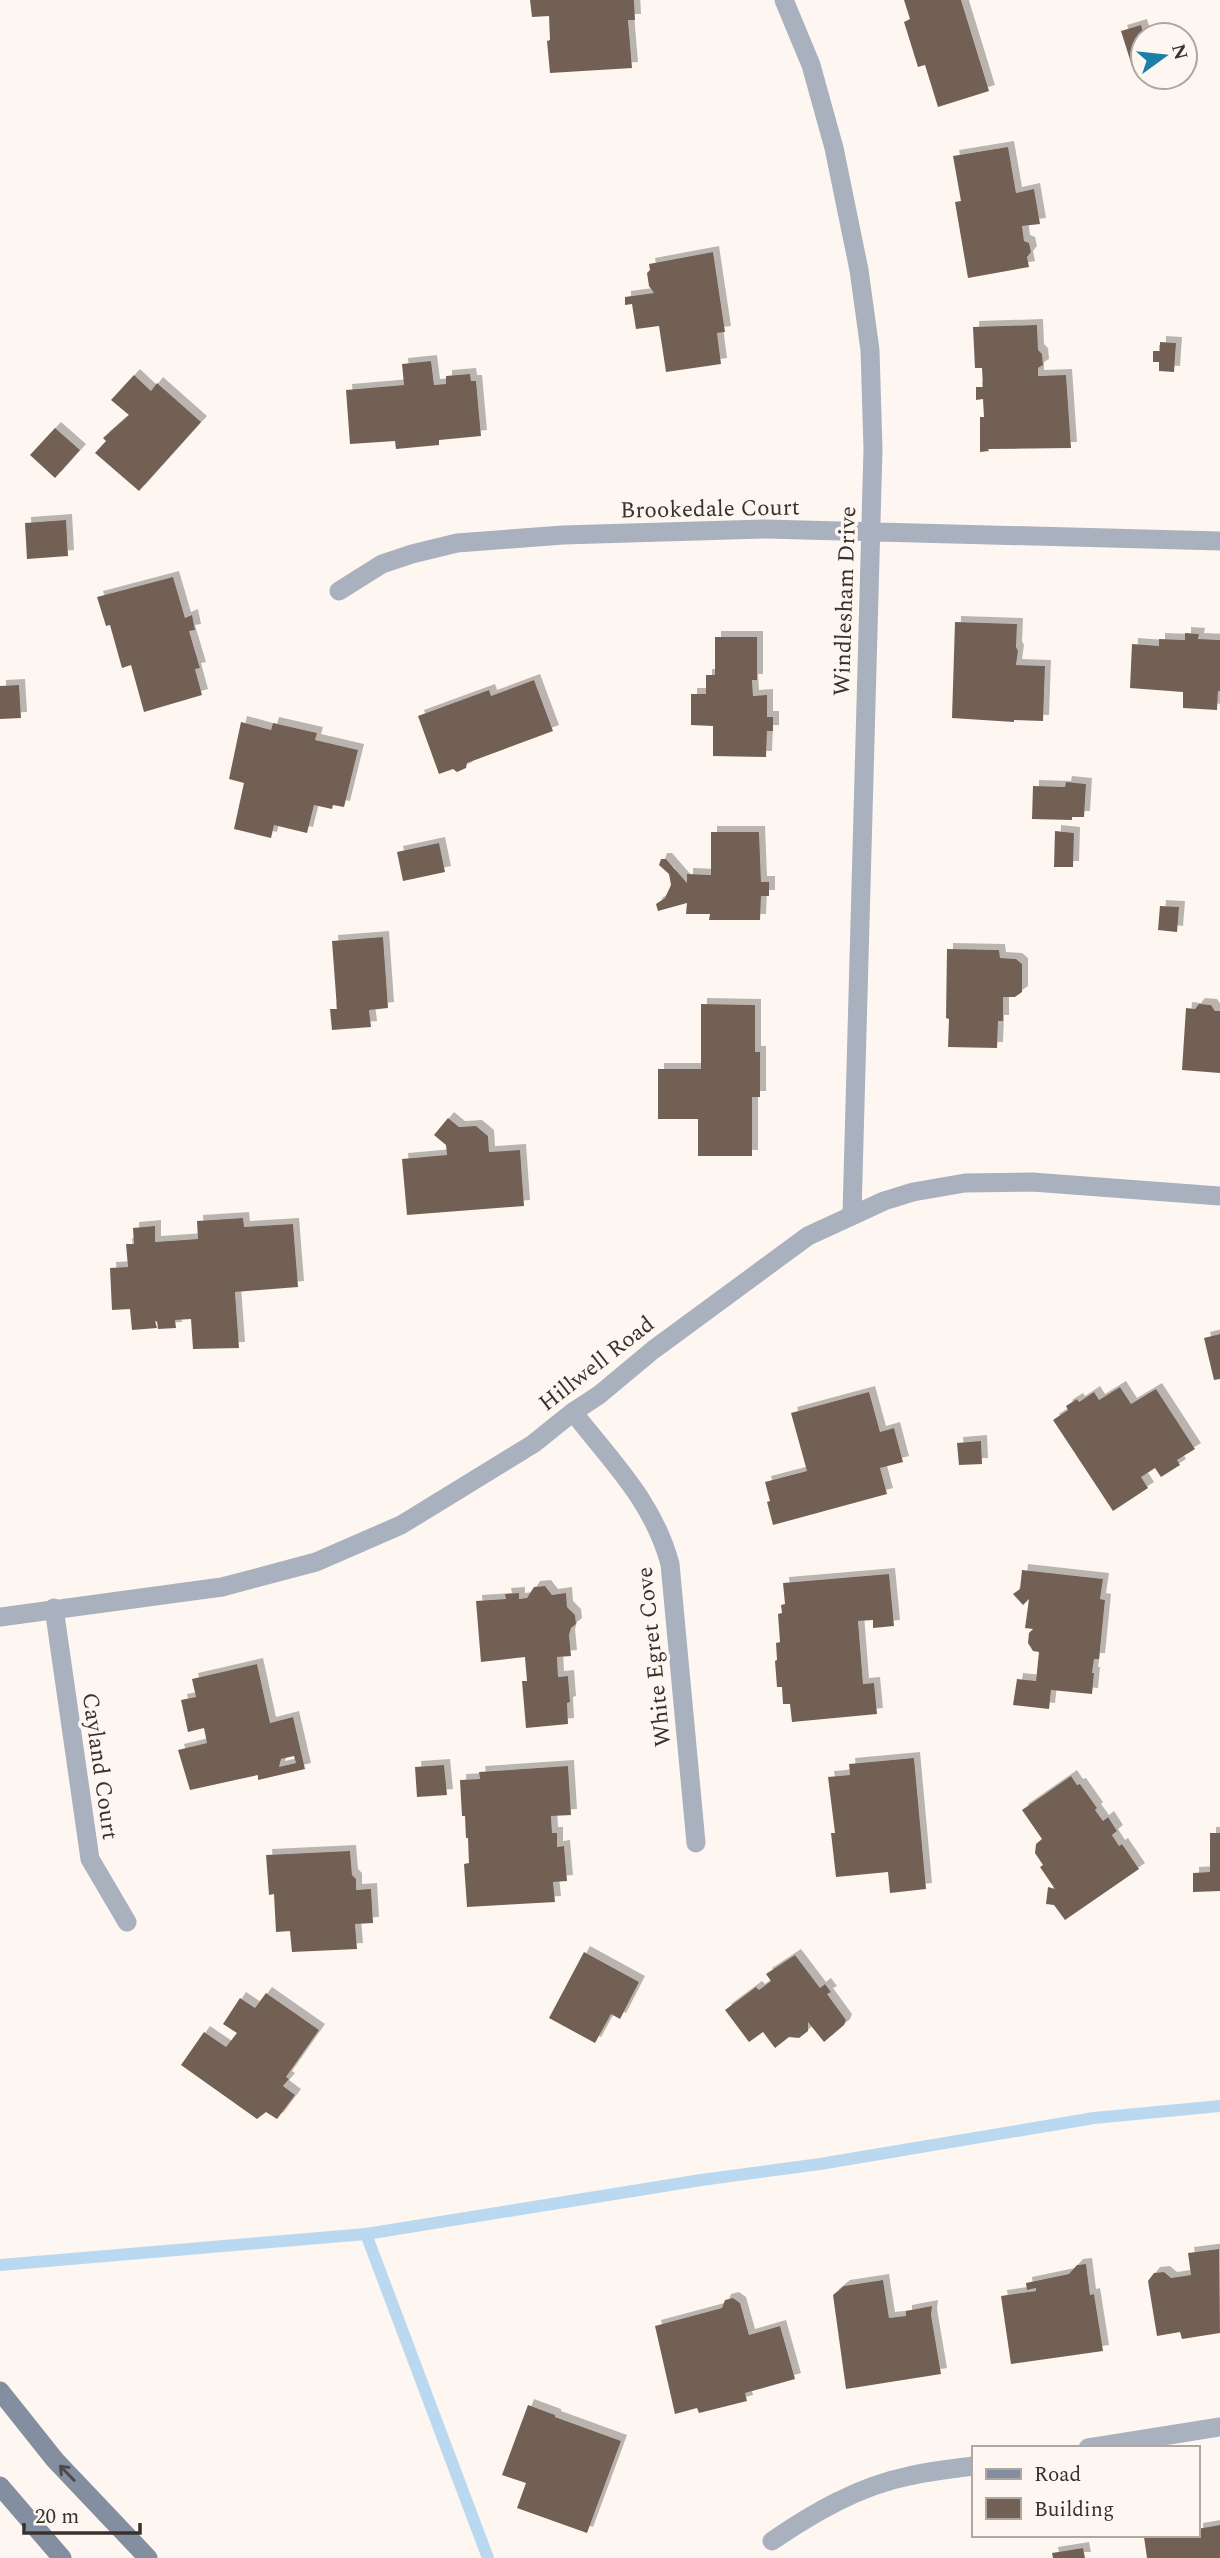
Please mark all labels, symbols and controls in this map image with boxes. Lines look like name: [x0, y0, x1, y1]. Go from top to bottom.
north arrow: [1129, 21, 1199, 91]
text: N: [1163, 41, 1195, 63]
street label: Brookedale Court: [620, 490, 800, 529]
street label: Windlesham Drive: [825, 506, 866, 697]
street label: Hillwell Road: [531, 1308, 663, 1421]
street label: White Egret Cove: [628, 1565, 681, 1749]
street label: Cayland Court: [72, 1690, 127, 1842]
legend: [972, 2446, 1199, 2537]
text: Road: [1034, 2459, 1081, 2491]
one-way arrow: [59, 2465, 76, 2482]
scale bar: [24, 2492, 140, 2536]
text: Building: [1034, 2494, 1114, 2526]
text: 20 m: [35, 2501, 79, 2533]

